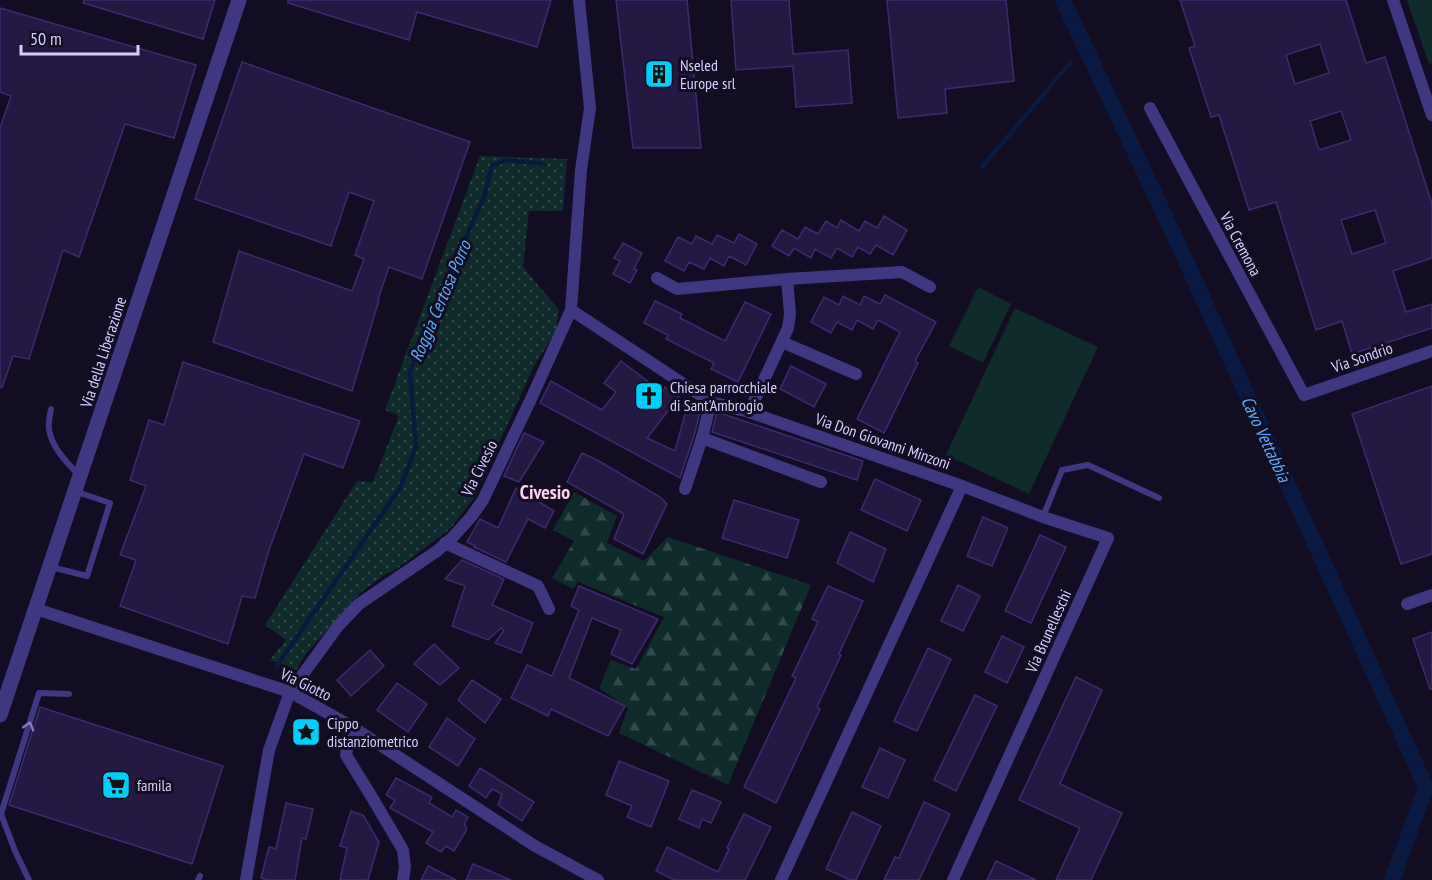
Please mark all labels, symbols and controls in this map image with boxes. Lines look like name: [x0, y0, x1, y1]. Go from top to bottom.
scale bar: [21, 18, 138, 56]
text: 50 m: [30, 27, 62, 50]
place label: Nseled Europe srl: [680, 55, 736, 93]
building icon: Nseled Europe srl: [643, 58, 675, 90]
street label: Via Cremona: [1215, 208, 1266, 279]
water label: Roggia Certosa Porro: [404, 236, 476, 365]
street label: Via della Liberazione: [75, 294, 130, 411]
street label: Via Sondrio: [1328, 337, 1395, 377]
place label: Chiesa parrocchiale di Sant'Ambrogio: [670, 377, 777, 415]
church icon: Chiesa parrocchiale di Sant'Ambrogio: [633, 380, 665, 412]
water label: Cavo Vettabbia: [1236, 392, 1296, 486]
street label: Via Don Giovanni Minzoni: [812, 408, 953, 474]
street label: Via Civesio: [456, 437, 502, 500]
district label: Civesio: [520, 479, 570, 505]
street label: Via Brunelleschi: [1020, 586, 1075, 677]
street label: Via Giotto: [276, 663, 335, 705]
place label: Cippo distanziometrico: [327, 713, 418, 751]
place icon: Cippo distanziometrico: [290, 716, 322, 748]
one-way arrow: [21, 721, 34, 732]
supermarket icon: famila: [100, 769, 132, 801]
place label: famila: [137, 775, 172, 795]

